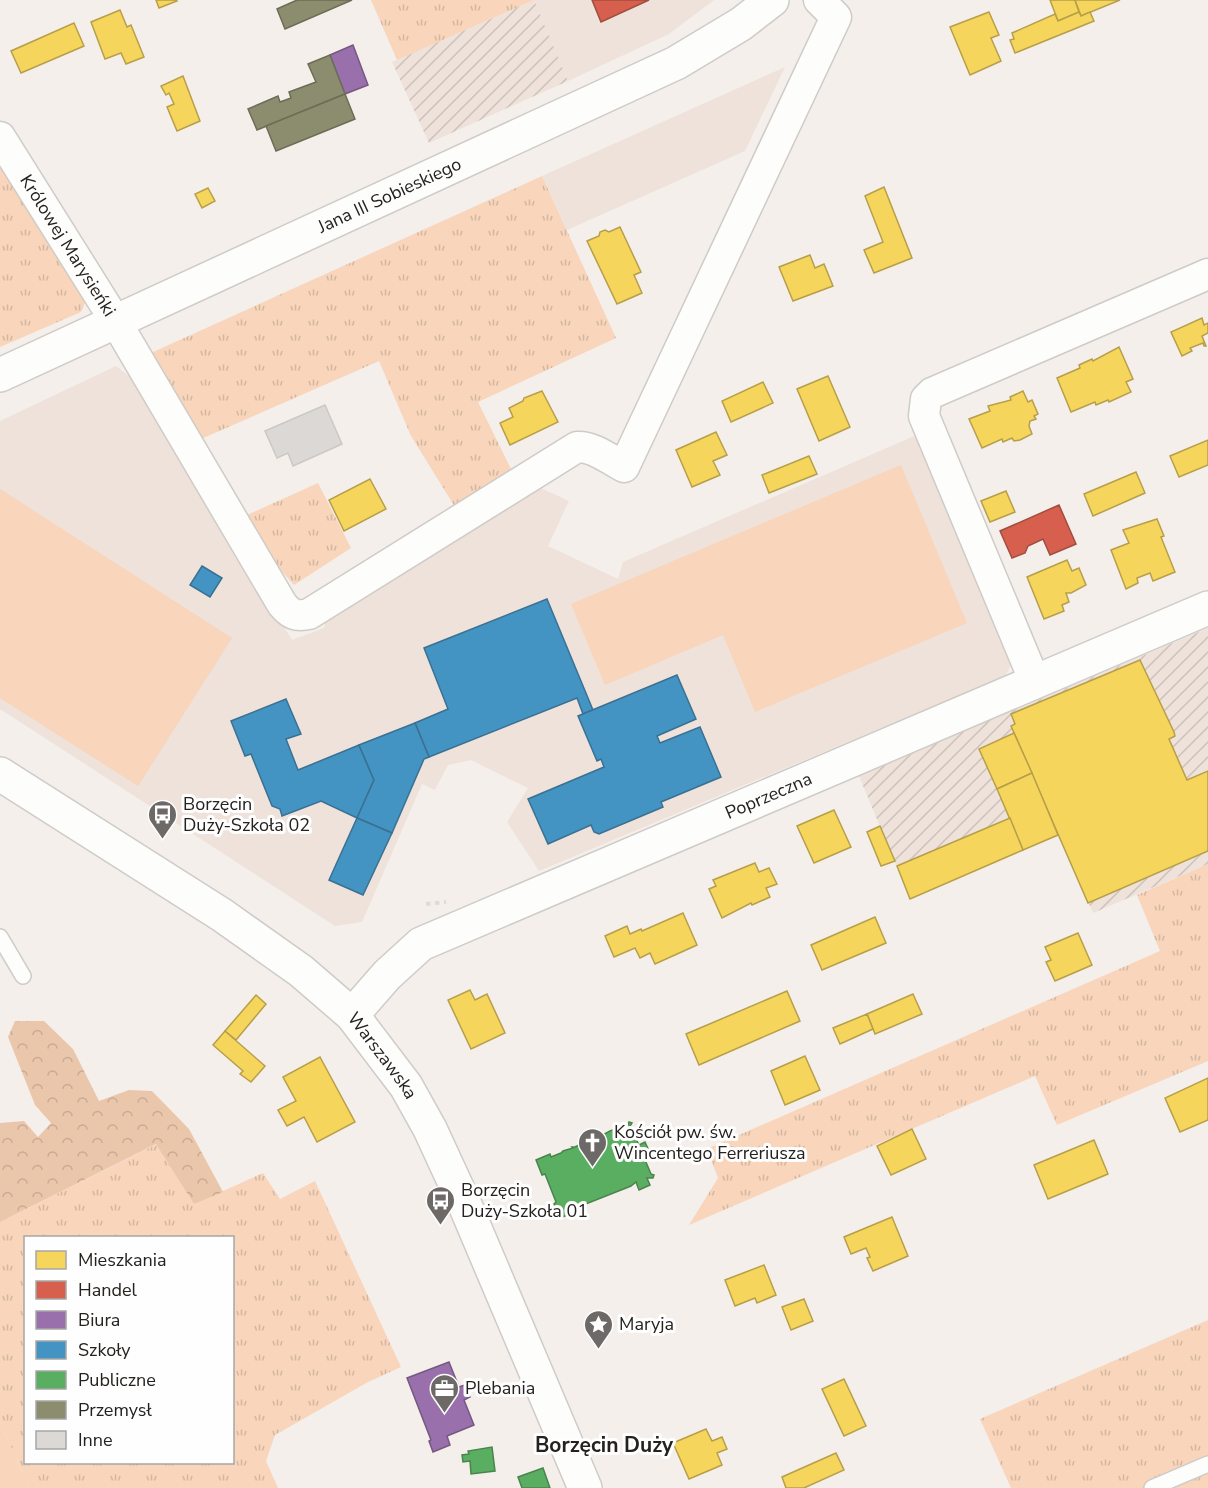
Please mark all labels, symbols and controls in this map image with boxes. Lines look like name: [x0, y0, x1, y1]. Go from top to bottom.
street label: Jana III Sobieskiego: [313, 152, 465, 239]
street label: Królowej Marysieńki: [15, 170, 121, 321]
street label: Poprzeczna: [721, 767, 816, 825]
place label: Borzęcin Duży-Szkoła 02: [183, 792, 310, 837]
bus stop icon: Borzęcin Duży-Szkoła 02: [146, 798, 178, 840]
street label: Warszawska: [342, 1007, 423, 1103]
place label: Kościół pw. św. Wincentego Ferreriusza: [614, 1120, 806, 1165]
church icon: Kościół pw. św. Wincentego Ferreriusza: [577, 1126, 609, 1168]
place label: Borzęcin Duży-Szkoła 01: [461, 1178, 588, 1223]
bus stop icon: Borzęcin Duży-Szkoła 01: [424, 1184, 456, 1226]
legend: [24, 1236, 234, 1464]
text: Mieszkania: [78, 1248, 166, 1272]
text: Handel: [78, 1278, 138, 1302]
text: Biura: [78, 1308, 120, 1332]
place icon: Maryja: [582, 1308, 614, 1350]
place label: Maryja: [619, 1312, 674, 1336]
text: Szkoły: [78, 1338, 131, 1362]
text: Publiczne: [78, 1368, 156, 1392]
office icon: Plebania: [428, 1372, 460, 1414]
place label: Plebania: [465, 1376, 535, 1400]
text: Przemysł: [78, 1398, 152, 1422]
text: Inne: [78, 1428, 113, 1452]
district label: Borzęcin Duży: [535, 1431, 674, 1459]

